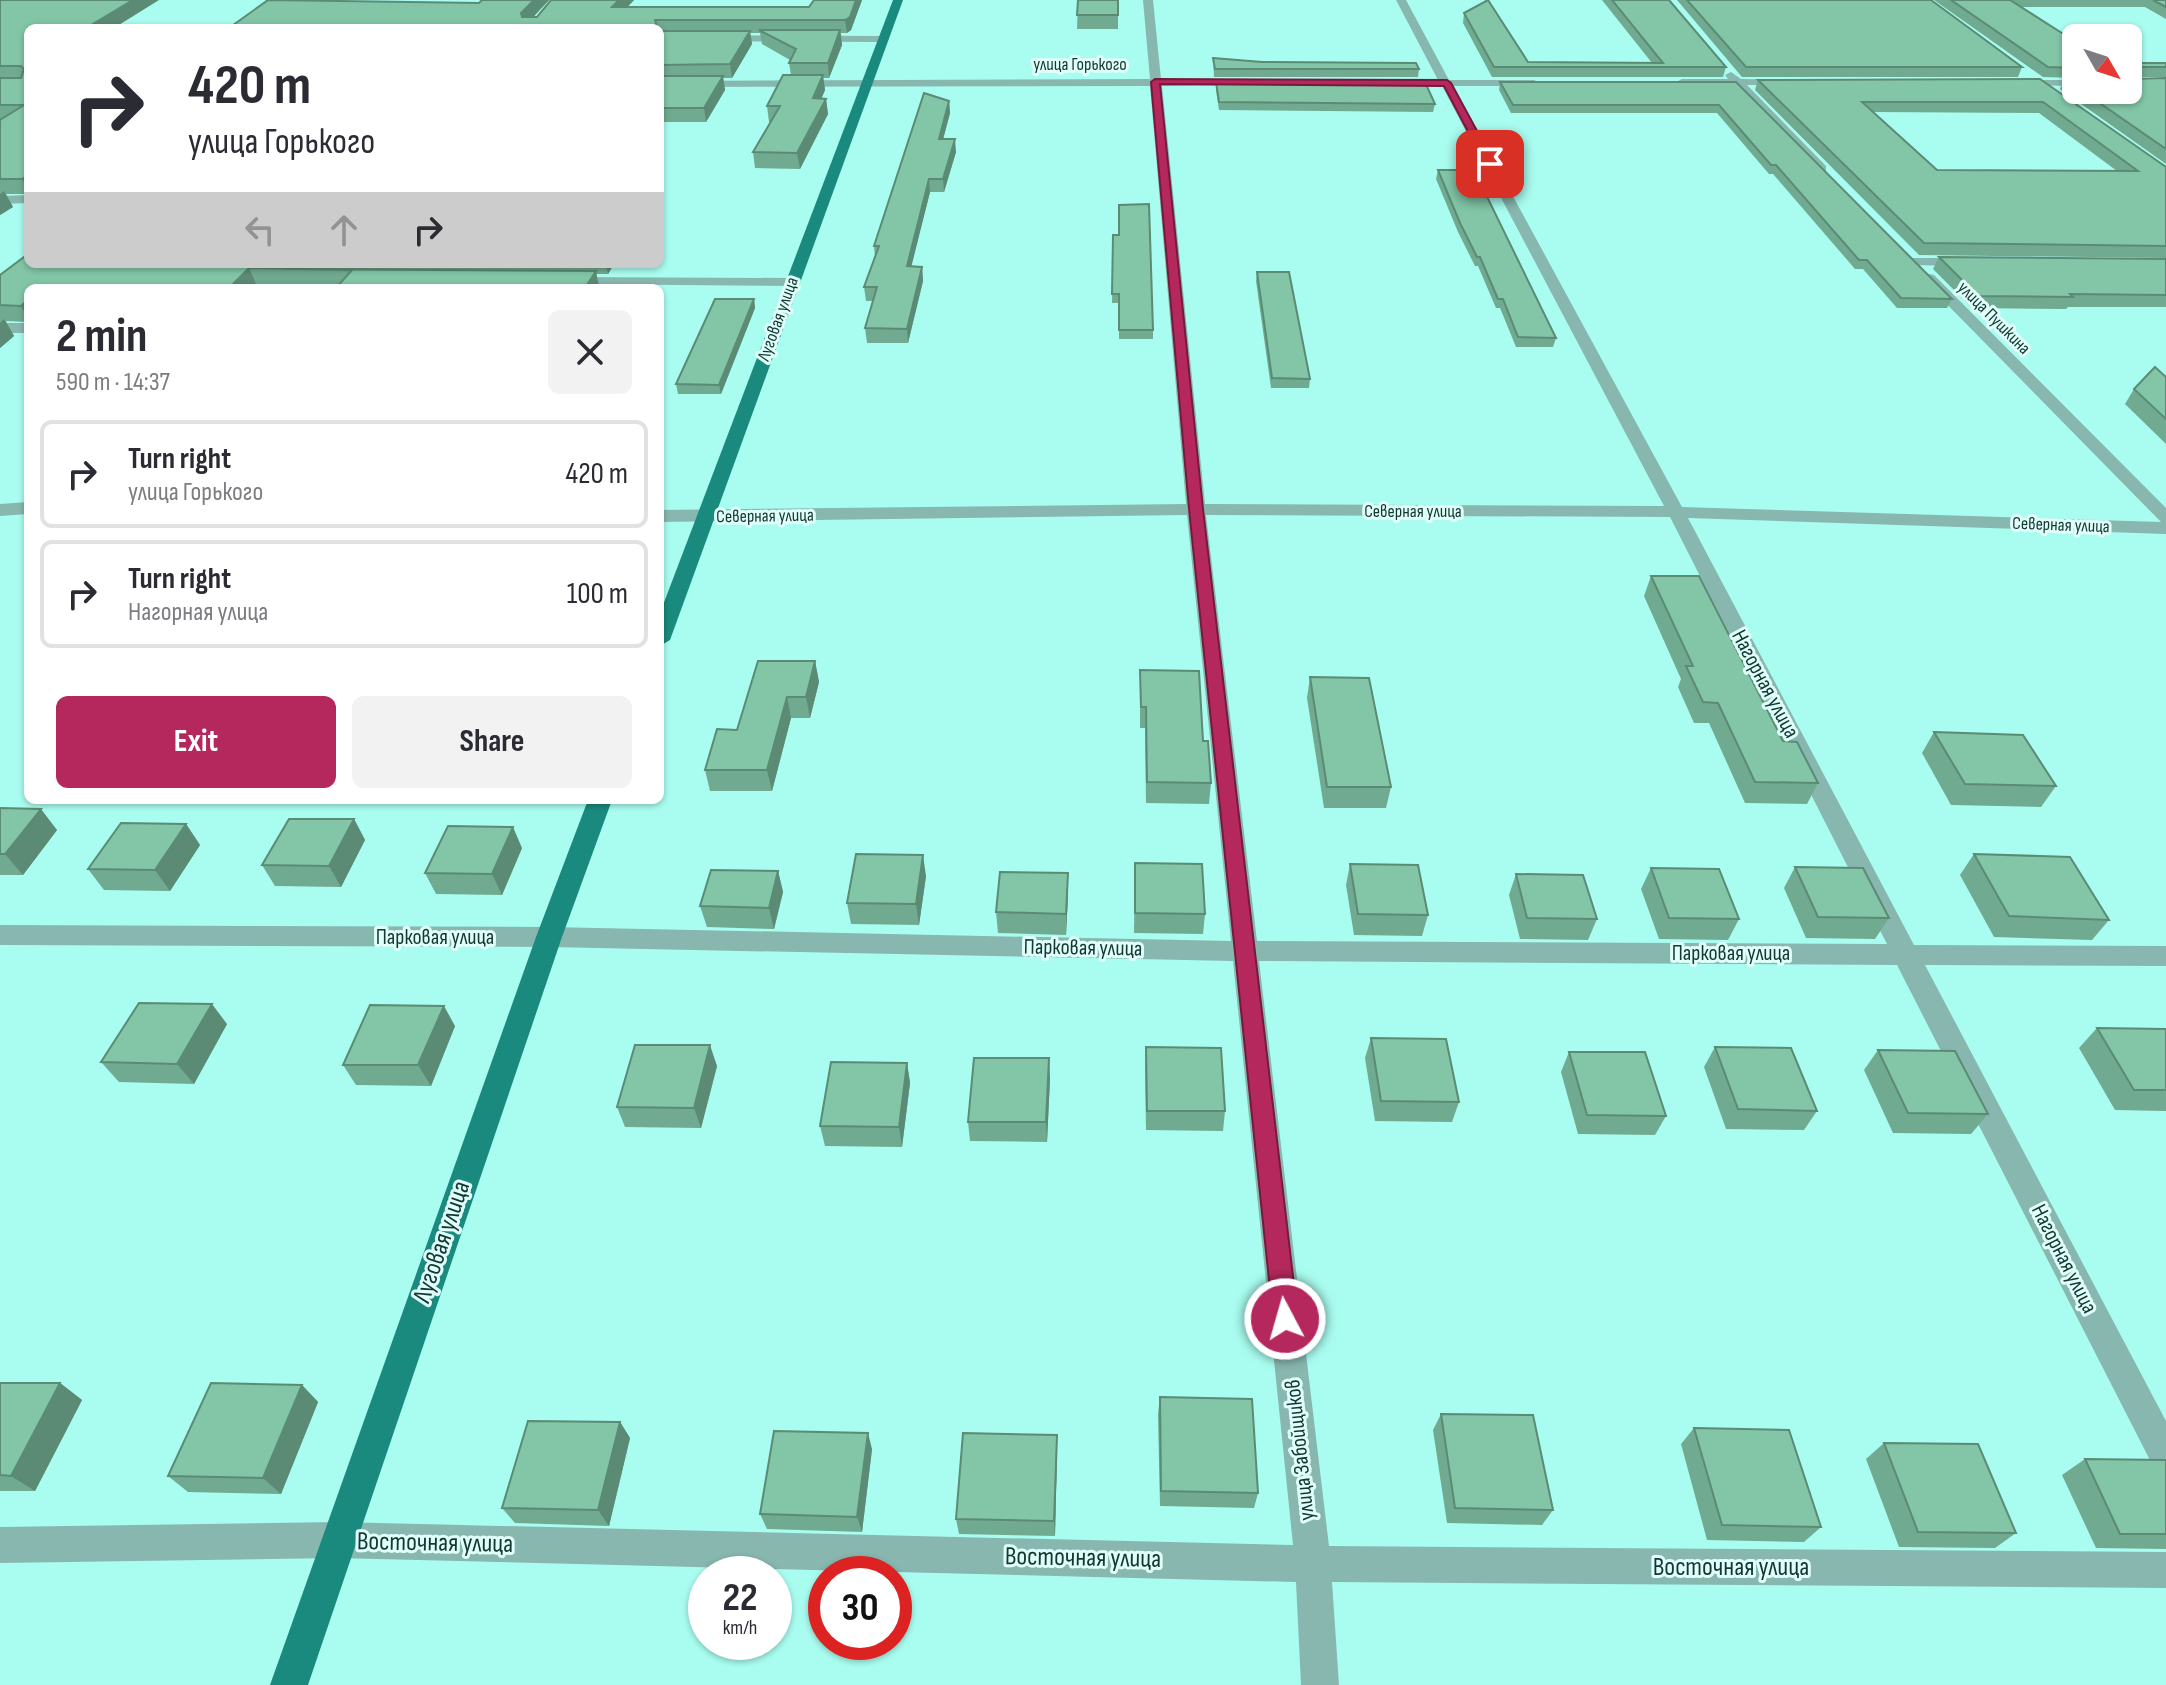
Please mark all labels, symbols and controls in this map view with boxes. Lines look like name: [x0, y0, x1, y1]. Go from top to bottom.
north arrow: [2062, 24, 2142, 104]
map controls: [2062, 24, 2142, 104]
text: 420 m: [188, 53, 311, 120]
street label: улица Горького: [1033, 54, 1127, 75]
icon: right: [56, 56, 160, 160]
text: улица Горького: [188, 121, 375, 164]
pin: [1456, 130, 1524, 198]
icon: arrive: [1468, 142, 1512, 186]
icon: left: [238, 208, 282, 252]
icon: ahead: [322, 208, 366, 252]
icon: right: [406, 208, 450, 252]
street label: Луговая улица: [753, 274, 803, 365]
street label: улица Пушкина: [1953, 277, 2035, 359]
text: 2 min: [56, 308, 147, 365]
button: close: [548, 310, 632, 394]
text: 590 m · 14:37: [56, 367, 170, 398]
text: Turn right: [128, 441, 231, 477]
icon: right: [60, 452, 104, 496]
text: 420 m: [566, 456, 628, 492]
text: улица Горького: [128, 477, 263, 508]
street label: Северная улица: [1364, 501, 1462, 522]
street label: Северная улица: [716, 505, 814, 527]
street label: Северная улица: [2012, 513, 2110, 537]
text: Turn right: [128, 561, 231, 597]
icon: right: [60, 572, 104, 616]
text: 100 m: [567, 576, 628, 612]
text: Нагорная улица: [128, 597, 268, 628]
street label: Нагорная улица: [1725, 625, 1805, 743]
button: Exit: [56, 696, 336, 788]
button: Share: [352, 696, 632, 788]
street label: Парковая улица: [376, 924, 494, 951]
street label: Парковая улица: [1023, 933, 1143, 963]
street label: Парковая улица: [1672, 940, 1790, 967]
street label: Луговая улица: [406, 1177, 477, 1308]
street label: Нагорная улица: [2025, 1200, 2103, 1318]
position arrow: [1243, 1277, 1327, 1361]
street label: улица Забойщиков: [1279, 1378, 1321, 1522]
street label: Восточная улица: [357, 1526, 513, 1560]
street label: Восточная улица: [1005, 1541, 1161, 1575]
street label: Восточная улица: [1653, 1552, 1809, 1583]
speed limit sign: 30: [808, 1556, 912, 1660]
text: 22: [722, 1574, 758, 1622]
text: km/h: [723, 1616, 757, 1640]

